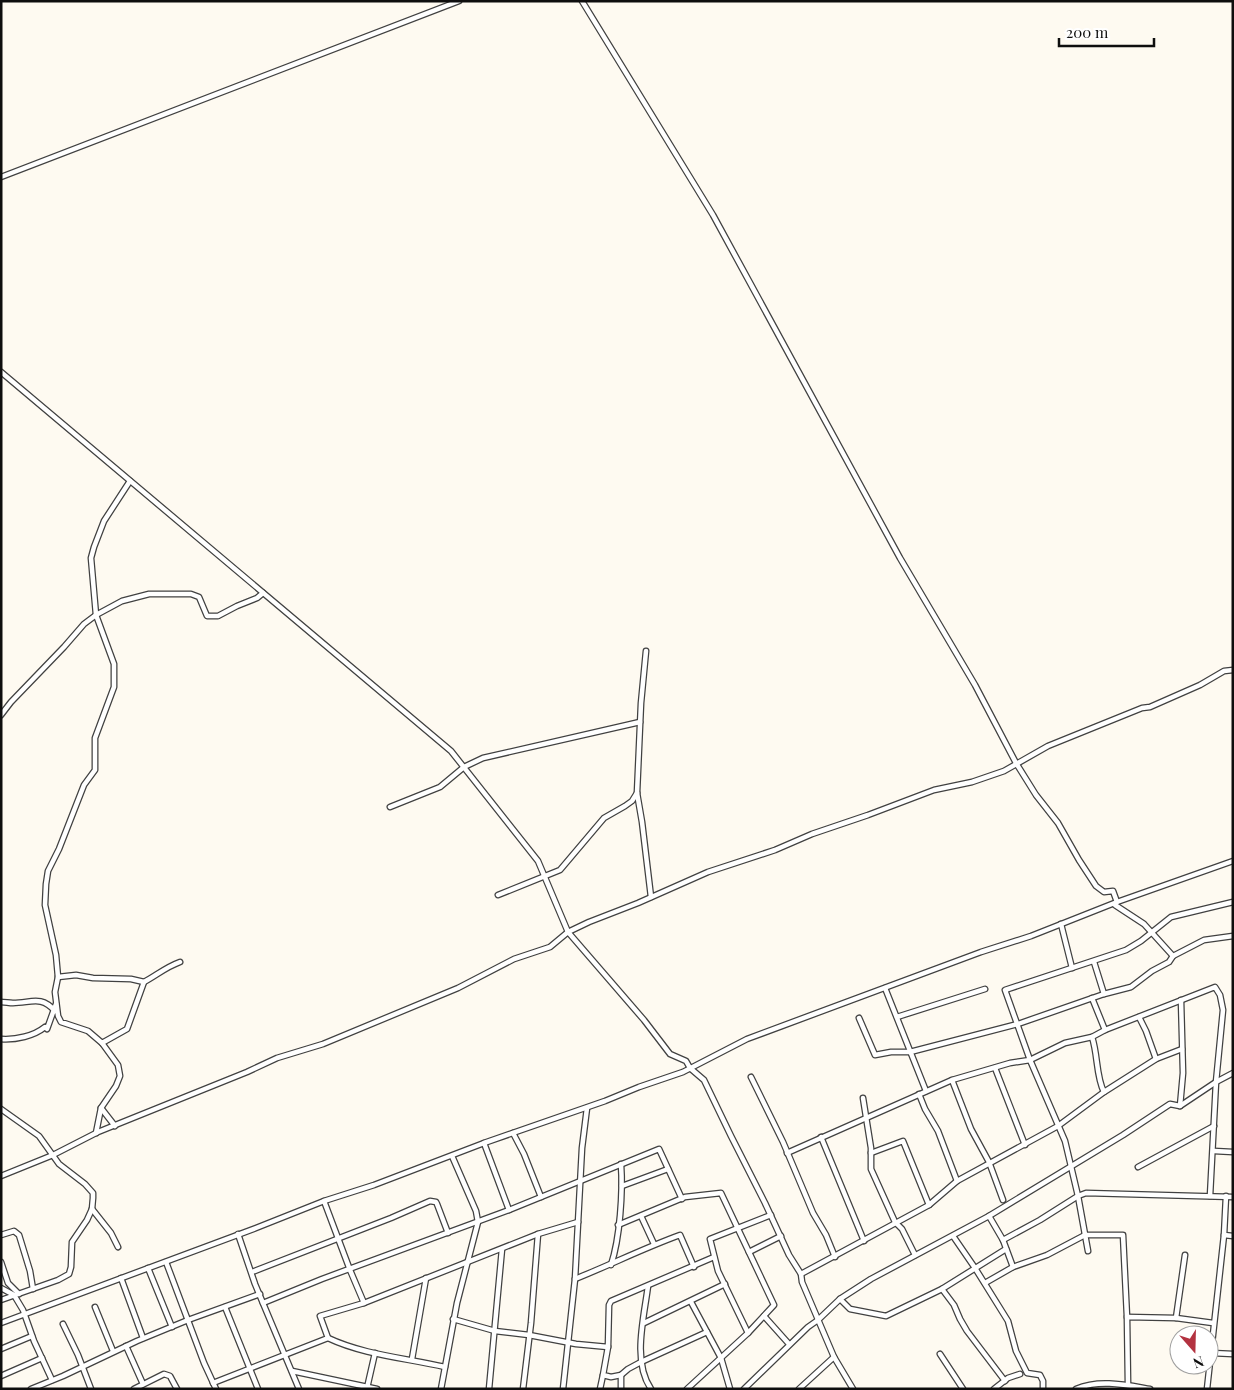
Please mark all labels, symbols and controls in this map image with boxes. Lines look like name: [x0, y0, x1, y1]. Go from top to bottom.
scale bar: [1059, 15, 1154, 47]
text: 200 m: [1066, 22, 1109, 42]
north arrow: [1169, 1325, 1219, 1375]
text: N: [1191, 1352, 1207, 1373]

